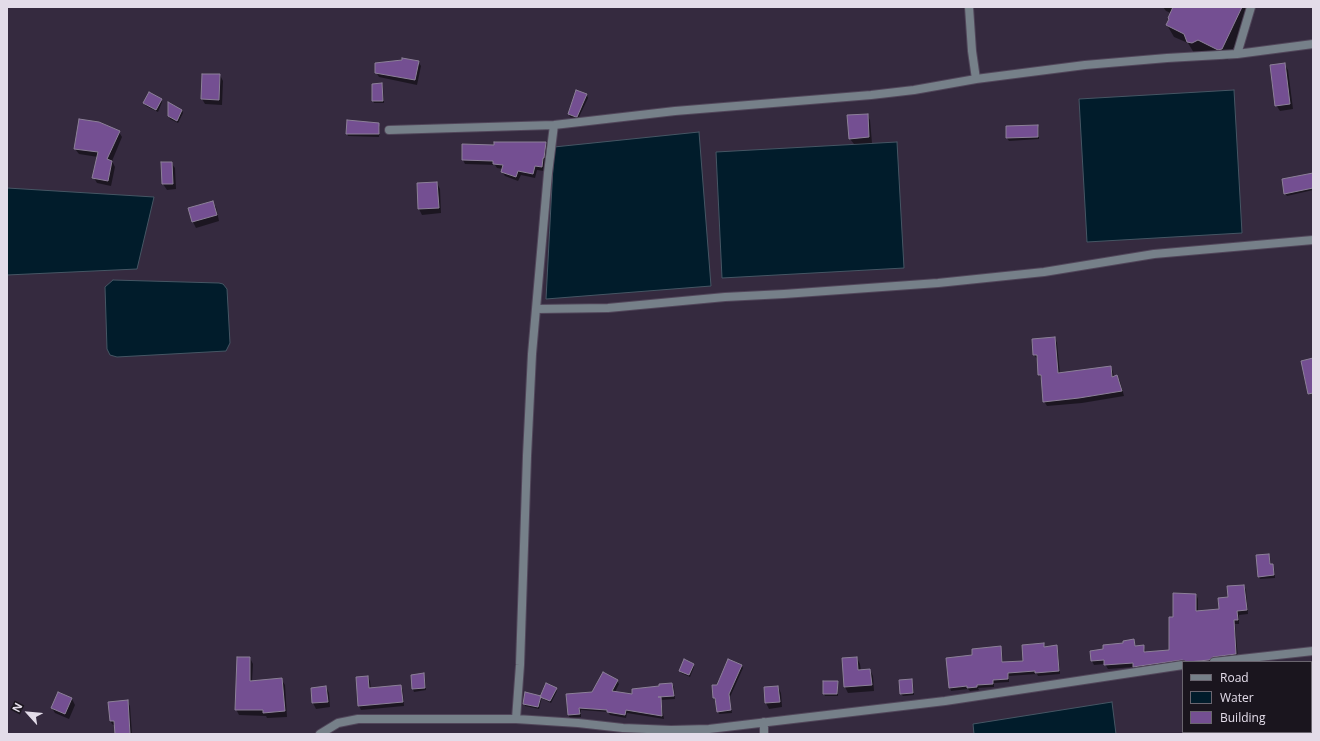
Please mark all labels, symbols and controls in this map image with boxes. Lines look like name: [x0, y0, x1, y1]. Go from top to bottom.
legend: [1182, 661, 1312, 733]
text: Road: [1220, 669, 1249, 686]
text: Water: [1220, 689, 1254, 706]
north arrow: [8, 693, 48, 733]
text: N: [8, 700, 26, 715]
text: Building: [1220, 709, 1265, 726]

